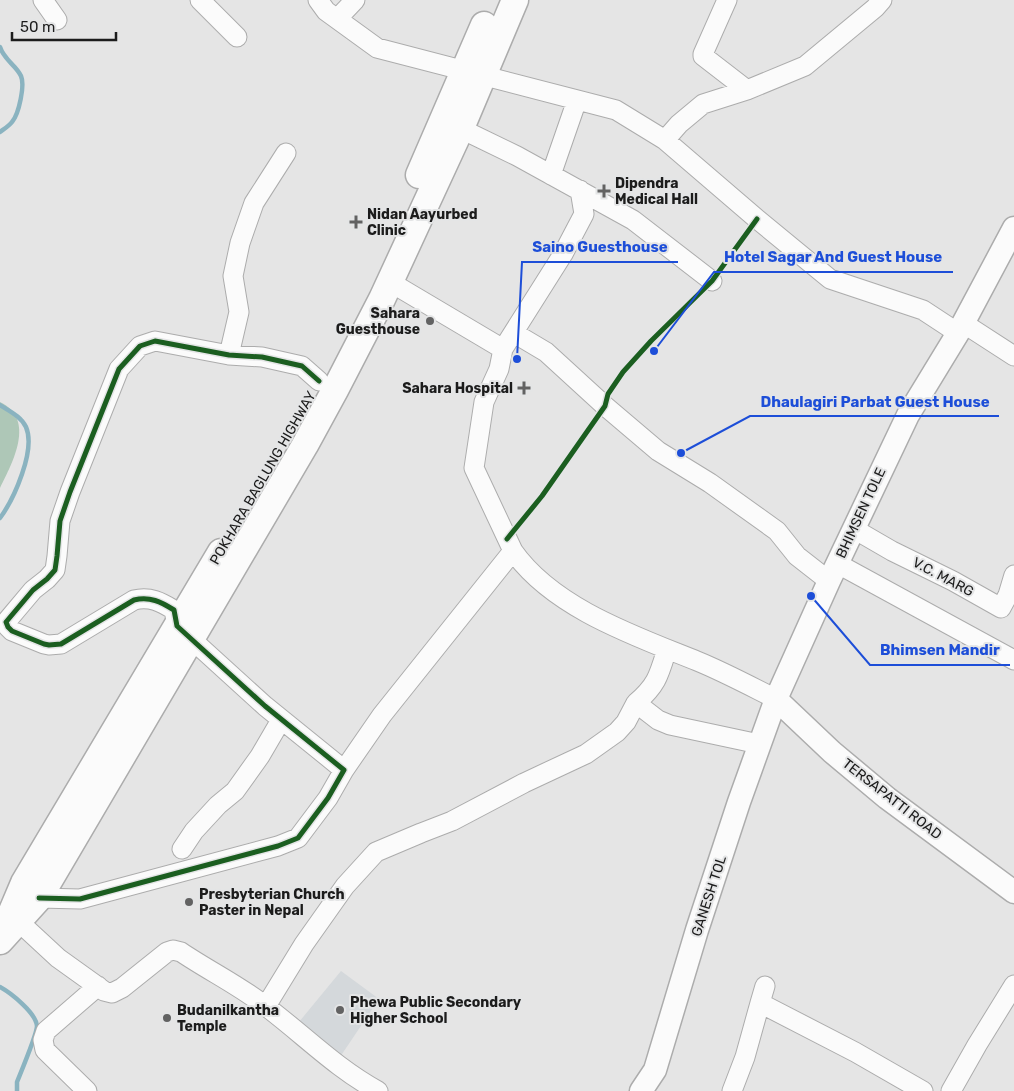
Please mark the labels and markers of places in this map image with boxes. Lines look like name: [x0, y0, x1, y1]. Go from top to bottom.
place label: Dipendra Medical Hall: [615, 175, 698, 208]
marker: Dipendra Medical Hall: [597, 184, 611, 198]
place label: Nidan Aayurbed Clinic: [367, 206, 478, 239]
marker: Nidan Aayurbed Clinic: [349, 215, 363, 229]
callout: Saino Guesthouse: [522, 232, 678, 262]
callout: Hotel Sagar And Guest House: [714, 242, 953, 272]
place label: Sahara Guesthouse: [336, 305, 420, 338]
marker: Sahara Guesthouse: [424, 315, 436, 327]
place label: Sahara Hospital: [402, 380, 513, 397]
marker: Sahara Hospital: [517, 381, 531, 395]
callout: Dhaulagiri Parbat Guest House: [750, 386, 999, 416]
callout: Bhimsen Mandir: [870, 635, 1010, 665]
place label: Presbyterian Church Paster in Nepal: [199, 886, 345, 919]
marker: Presbyterian Church Paster in Nepal: [183, 896, 195, 908]
place label: Phewa Public Secondary Higher School: [350, 994, 522, 1027]
place label: Budanilkantha Temple: [177, 1002, 279, 1035]
marker: Phewa Public Secondary Higher School: [334, 1004, 346, 1016]
marker: Budanilkantha Temple: [161, 1012, 173, 1024]

